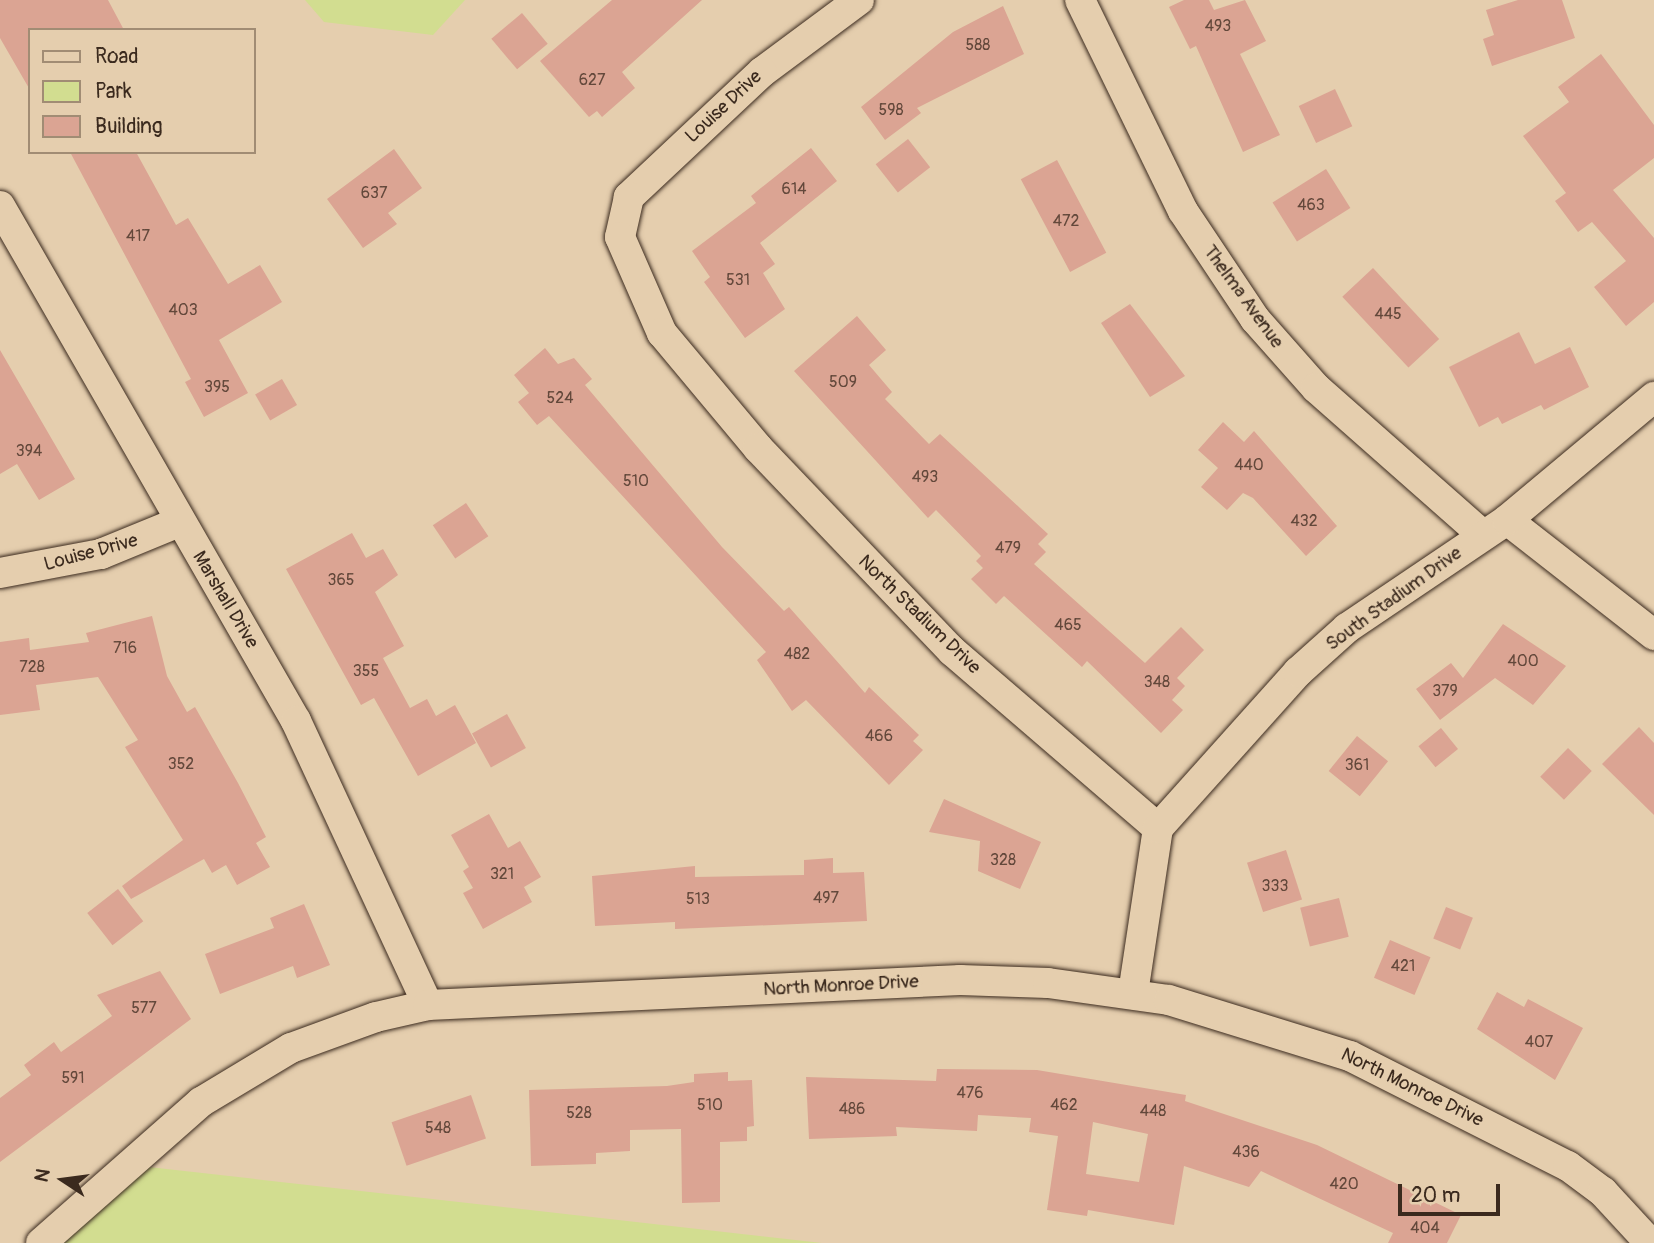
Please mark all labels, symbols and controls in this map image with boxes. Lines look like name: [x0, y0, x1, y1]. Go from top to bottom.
house number: 493: [1205, 16, 1231, 36]
legend: [28, 28, 256, 154]
house number: 588: [966, 35, 990, 55]
text: Road: [95, 43, 139, 70]
street label: Louise Drive: [681, 66, 767, 148]
house number: 627: [579, 70, 605, 90]
text: Park: [95, 78, 132, 105]
house number: 598: [879, 100, 903, 120]
text: Building: [95, 113, 162, 140]
house number: 614: [782, 179, 806, 199]
house number: 637: [361, 183, 387, 203]
house number: 463: [1297, 195, 1325, 215]
house number: 472: [1053, 211, 1079, 231]
house number: 417: [126, 226, 150, 246]
street label: Thelma Avenue: [1198, 241, 1288, 353]
house number: 531: [726, 270, 750, 290]
house number: 403: [168, 300, 198, 320]
house number: 445: [1374, 304, 1402, 324]
house number: 509: [829, 372, 857, 392]
house number: 395: [204, 377, 230, 397]
house number: 524: [547, 388, 573, 408]
house number: 394: [16, 441, 42, 461]
house number: 440: [1234, 455, 1264, 475]
house number: 493: [912, 467, 938, 487]
house number: 510: [623, 471, 649, 491]
house number: 432: [1290, 511, 1318, 531]
street label: Louise Drive: [41, 530, 141, 576]
house number: 479: [995, 538, 1021, 558]
street label: South Stadium Drive: [1322, 542, 1466, 656]
street label: Marshall Drive: [187, 547, 263, 653]
street label: North Stadium Drive: [853, 551, 985, 679]
house number: 365: [328, 570, 354, 590]
house number: 465: [1054, 615, 1082, 635]
house number: 716: [113, 638, 137, 658]
house number: 482: [784, 644, 810, 664]
house number: 400: [1507, 651, 1539, 671]
house number: 728: [19, 657, 45, 677]
house number: 355: [353, 661, 379, 681]
house number: 348: [1144, 672, 1170, 692]
house number: 379: [1432, 681, 1458, 701]
house number: 466: [865, 726, 893, 746]
house number: 352: [168, 754, 194, 774]
house number: 361: [1345, 755, 1369, 775]
house number: 328: [990, 850, 1016, 870]
house number: 321: [490, 864, 514, 884]
house number: 333: [1262, 876, 1288, 896]
house number: 497: [813, 888, 839, 908]
house number: 513: [686, 889, 710, 909]
house number: 421: [1391, 956, 1415, 976]
street label: North Monroe Drive: [763, 971, 919, 1001]
house number: 577: [131, 998, 157, 1018]
house number: 407: [1525, 1032, 1553, 1052]
street label: North Monroe Drive: [1337, 1044, 1487, 1132]
house number: 591: [61, 1068, 85, 1088]
house number: 476: [956, 1083, 984, 1103]
house number: 510: [697, 1095, 723, 1115]
house number: 462: [1050, 1095, 1078, 1115]
house number: 486: [839, 1099, 865, 1119]
house number: 448: [1140, 1101, 1166, 1121]
house number: 528: [566, 1103, 592, 1123]
house number: 548: [425, 1118, 451, 1138]
house number: 436: [1232, 1142, 1260, 1162]
north arrow: [28, 1145, 98, 1215]
text: N: [29, 1166, 56, 1184]
scale bar: [1402, 1170, 1504, 1214]
house number: 420: [1329, 1174, 1359, 1194]
text: 20 m: [1411, 1182, 1460, 1209]
house number: 404: [1410, 1218, 1440, 1238]

